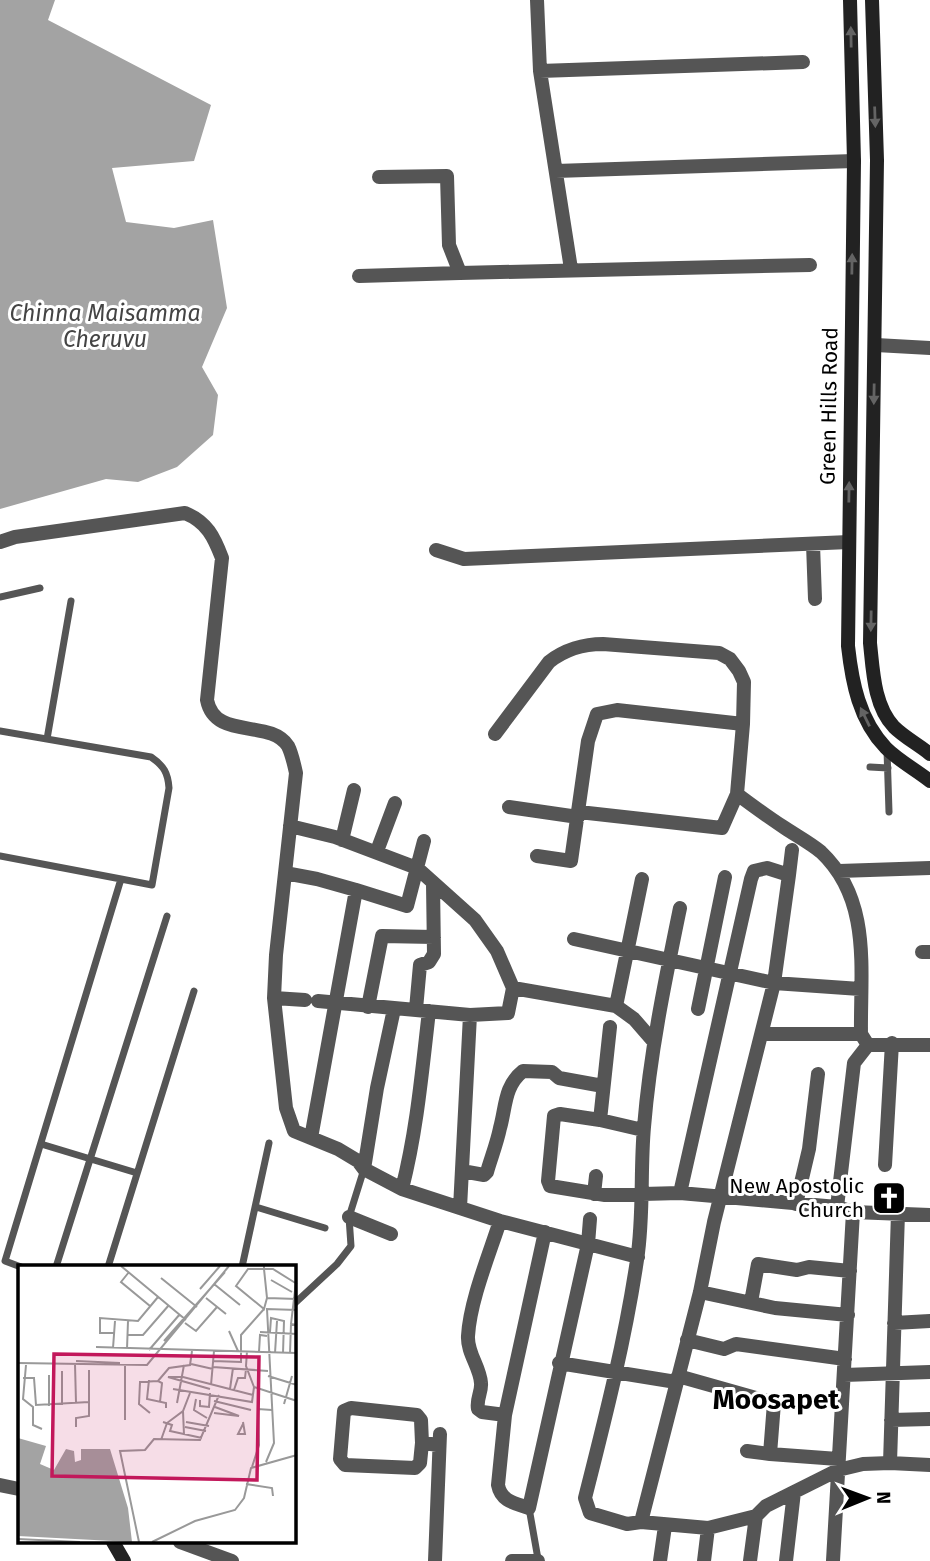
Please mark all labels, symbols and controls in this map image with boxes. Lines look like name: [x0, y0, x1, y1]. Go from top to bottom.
one-way arrow: [845, 26, 857, 48]
one-way arrow: [870, 106, 881, 128]
one-way arrow: [847, 253, 858, 275]
water label: Chinna Maisamma Cheruvu: [9, 299, 201, 353]
street label: Green Hills Road: [815, 327, 843, 485]
one-way arrow: [868, 383, 880, 405]
one-way arrow: [843, 481, 855, 503]
one-way arrow: [865, 610, 876, 632]
one-way arrow: [860, 707, 871, 727]
place label: New Apostolic Church: [729, 1173, 864, 1223]
church icon: New Apostolic Church: [870, 1179, 908, 1217]
inset map: [18, 1265, 296, 1544]
district label: Moosapet: [713, 1383, 840, 1416]
north arrow: [832, 1463, 902, 1533]
text: N: [872, 1491, 895, 1504]

